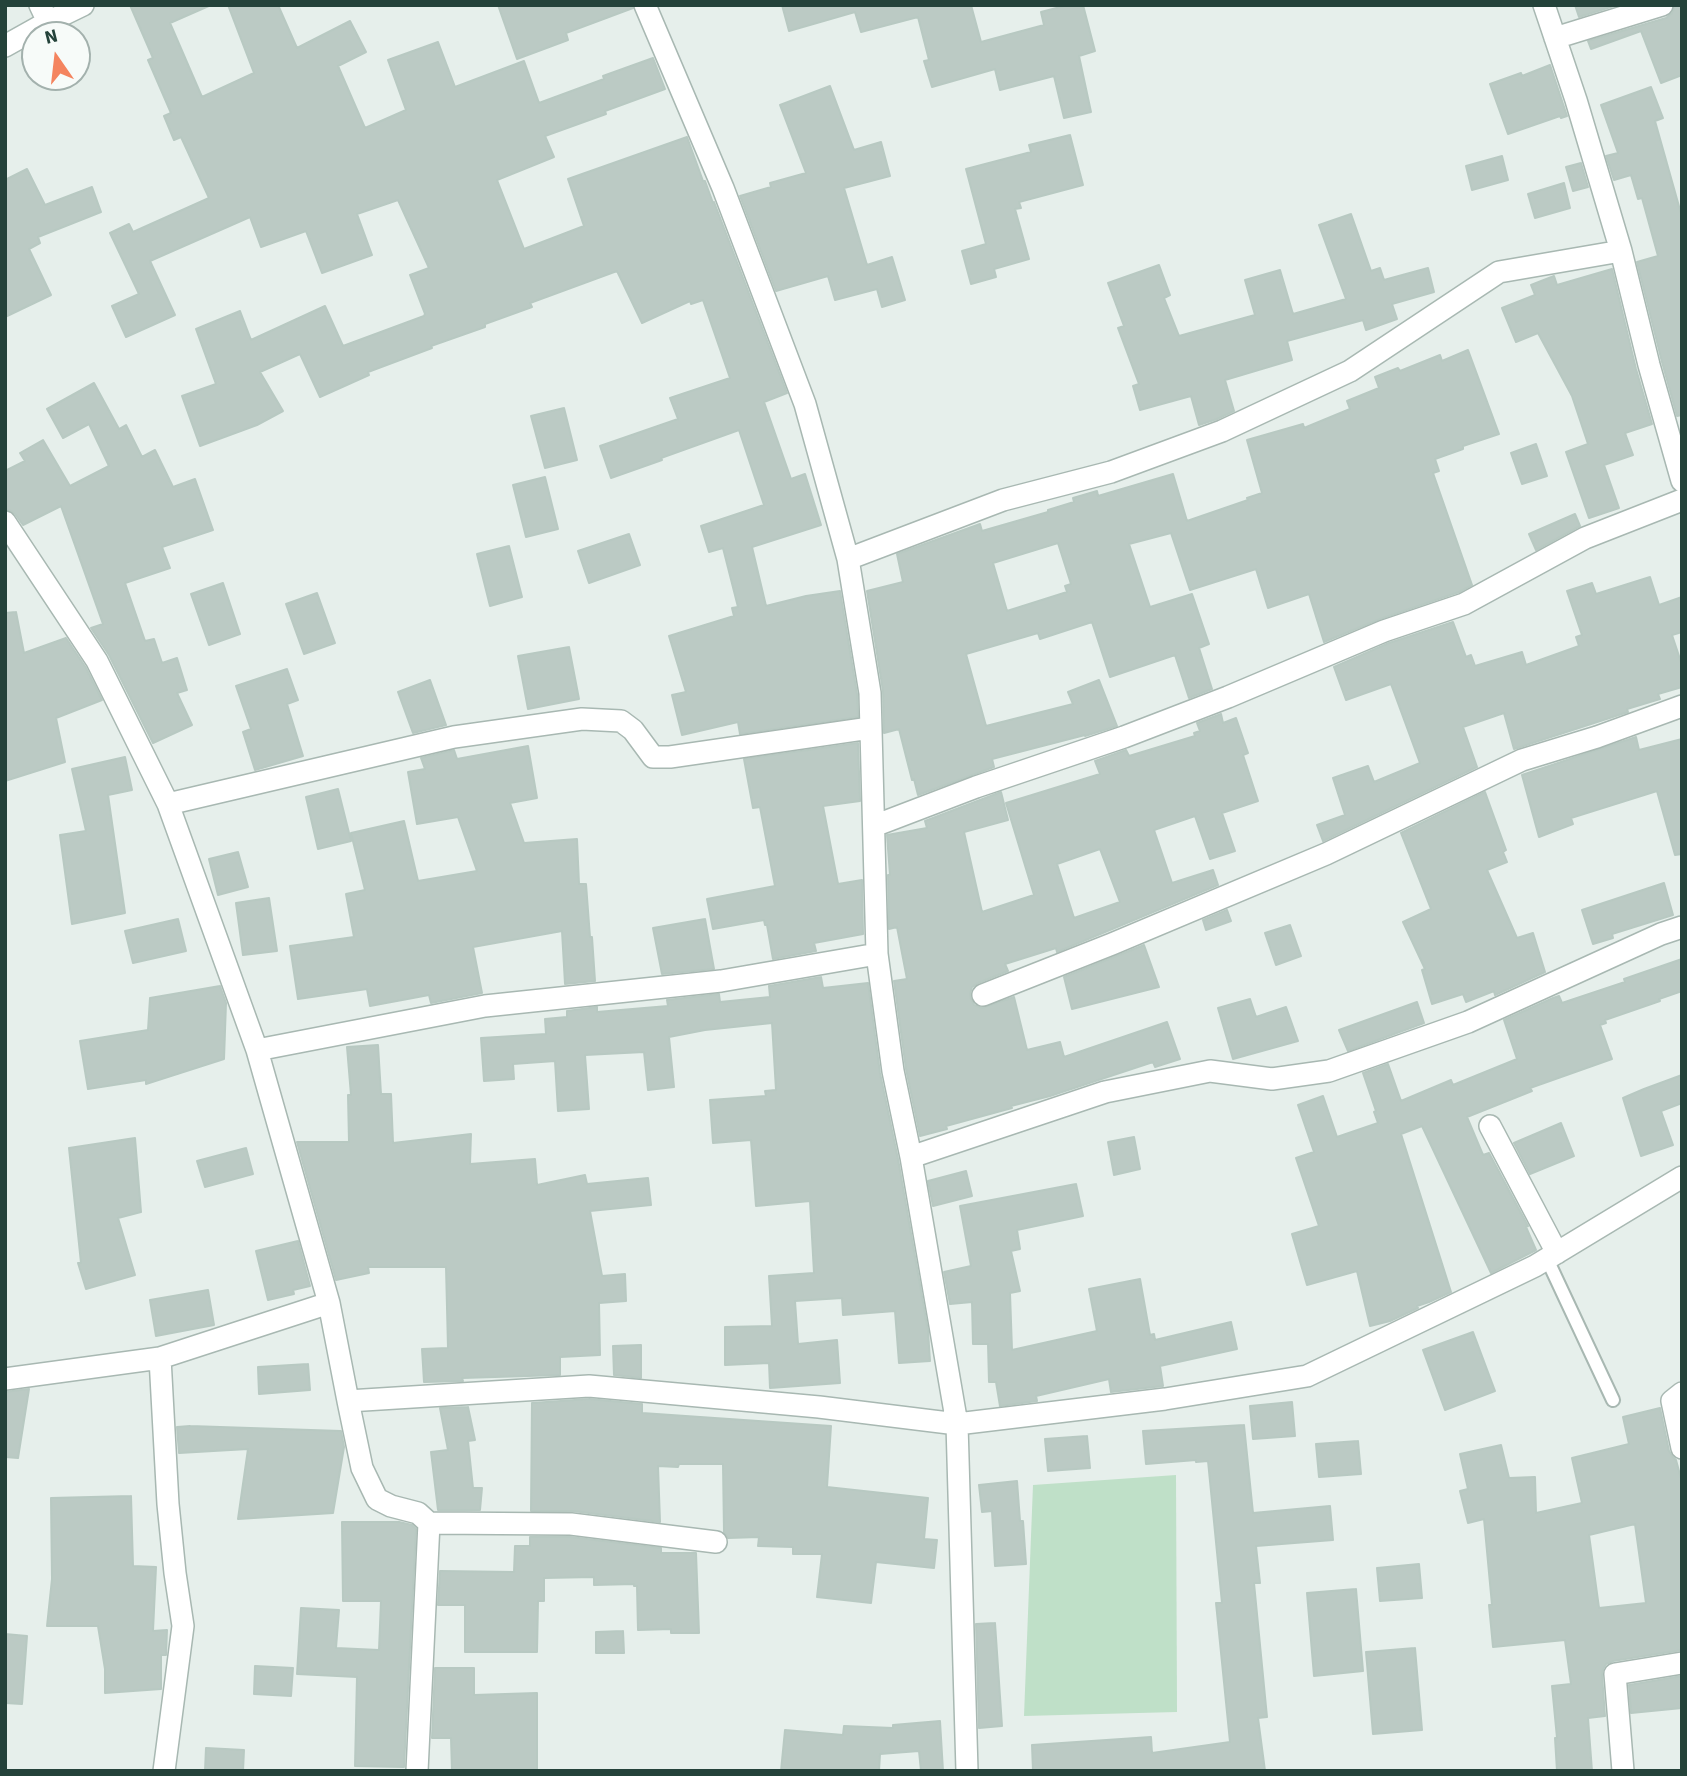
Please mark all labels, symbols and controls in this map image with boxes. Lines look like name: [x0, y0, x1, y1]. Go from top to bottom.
north arrow: [21, 21, 91, 91]
text: N: [42, 22, 61, 52]

